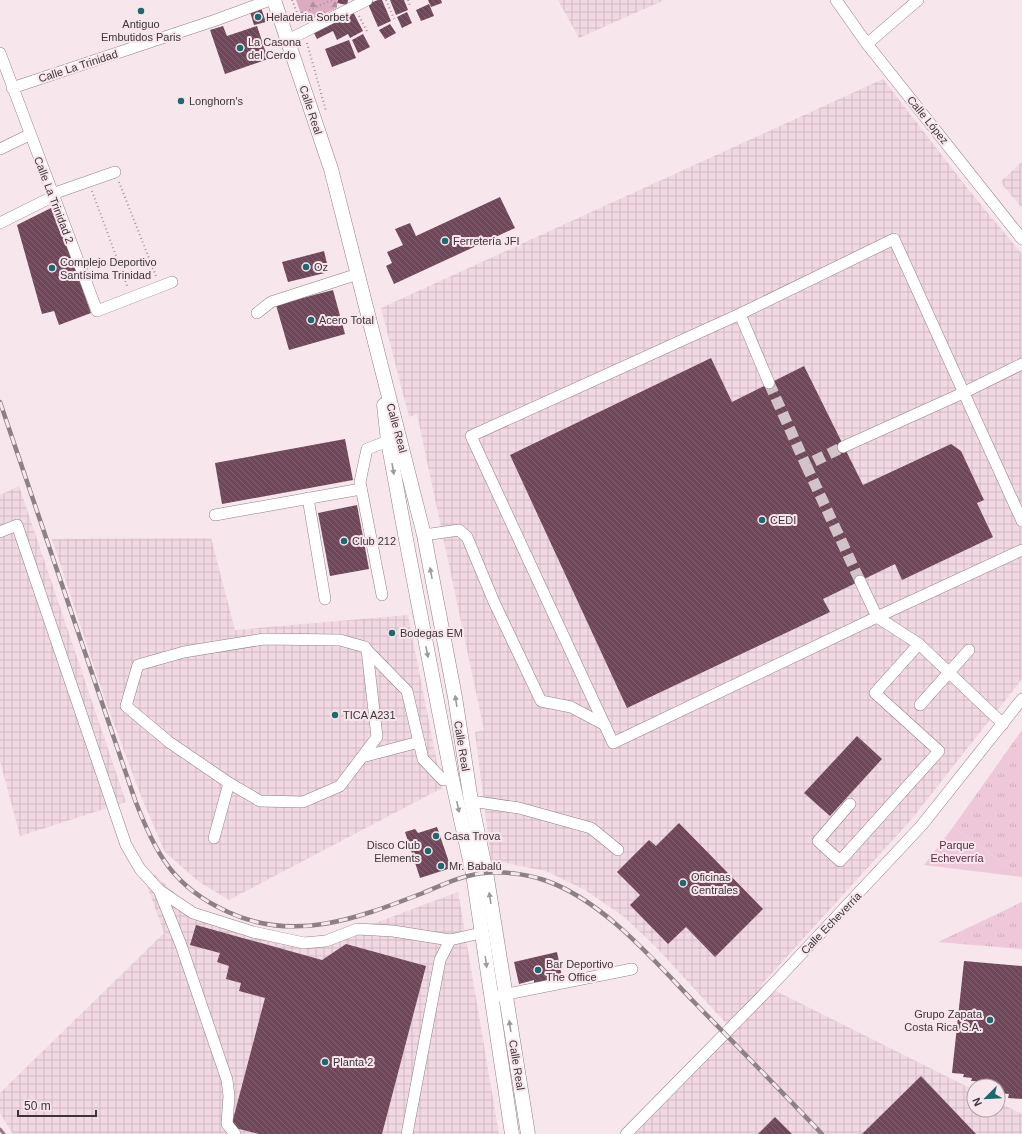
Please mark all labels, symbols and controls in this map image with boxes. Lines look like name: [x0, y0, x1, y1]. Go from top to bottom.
marker: Antiguo Embutidos Paris: [136, 6, 146, 16]
place label: Heladeria Sorbet: [266, 11, 349, 23]
marker: Heladeria Sorbet: [253, 12, 263, 22]
place label: Antiguo Embutidos Paris: [101, 18, 182, 43]
place label: La Casona del Cerdo: [248, 36, 302, 61]
marker: La Casona del Cerdo: [235, 43, 245, 53]
street label: Calle La Trinidad: [37, 48, 119, 84]
street label: Calle Real: [297, 84, 325, 136]
street label: Calle López: [905, 94, 951, 146]
place label: Longhorn's: [189, 95, 244, 107]
marker: Longhorn's: [176, 96, 186, 106]
street label: Calle La Trinidad 2: [32, 155, 76, 245]
place label: Ferretería JFI: [453, 235, 520, 247]
marker: Ferretería JFI: [440, 236, 450, 246]
place label: Complejo Deportivo Santísima Trinidad: [60, 256, 157, 281]
place label: Oz: [314, 261, 328, 273]
marker: Oz: [301, 262, 311, 272]
marker: Complejo Deportivo Santísima Trinidad: [47, 263, 57, 273]
place label: Acero Total: [319, 314, 374, 326]
marker: Acero Total: [306, 315, 316, 325]
street label: Calle Real: [385, 402, 409, 454]
one-way arrow: [390, 463, 396, 475]
place label: CEDI: [770, 514, 796, 526]
marker: CEDI: [757, 515, 767, 525]
place label: Club 212: [352, 535, 396, 547]
marker: Club 212: [339, 536, 349, 546]
one-way arrow: [428, 567, 434, 580]
place label: Bodegas EM: [400, 627, 463, 639]
marker: Bodegas EM: [387, 628, 397, 638]
one-way arrow: [425, 646, 431, 658]
one-way arrow: [452, 695, 458, 707]
place label: TICA A231: [343, 709, 396, 721]
marker: TICA A231: [330, 710, 340, 720]
street label: Calle Real: [452, 720, 472, 772]
one-way arrow: [455, 801, 461, 813]
place label: Casa Trova: [444, 830, 501, 842]
marker: Casa Trova: [431, 831, 441, 841]
place label: Disco Club Elements: [367, 839, 420, 864]
park label: Parque Echeverría: [930, 839, 984, 864]
marker: Disco Club Elements: [423, 846, 433, 856]
place label: Mr. Babalú: [449, 860, 502, 872]
marker: Mr. Babalú: [436, 861, 446, 871]
place label: Oficinas Centrales: [691, 871, 739, 896]
marker: Oficinas Centrales: [678, 878, 688, 888]
street label: Calle Echeverría: [798, 889, 864, 956]
one-way arrow: [487, 892, 493, 904]
one-way arrow: [483, 956, 489, 969]
place label: Bar Deportivo The Office: [546, 958, 613, 983]
marker: Bar Deportivo The Office: [533, 965, 543, 975]
place label: Grupo Zapata Costa Rica S.A.: [904, 1008, 983, 1033]
marker: Grupo Zapata Costa Rica S.A.: [985, 1015, 995, 1025]
one-way arrow: [507, 1020, 513, 1033]
street label: Calle Real: [507, 1039, 527, 1091]
place label: Planta 2: [333, 1056, 373, 1068]
marker: Planta 2: [320, 1057, 330, 1067]
north arrow: [966, 1078, 1006, 1118]
scale bar: [18, 1092, 96, 1118]
text: N: [970, 1096, 984, 1108]
text: 50 m: [24, 1099, 51, 1113]

